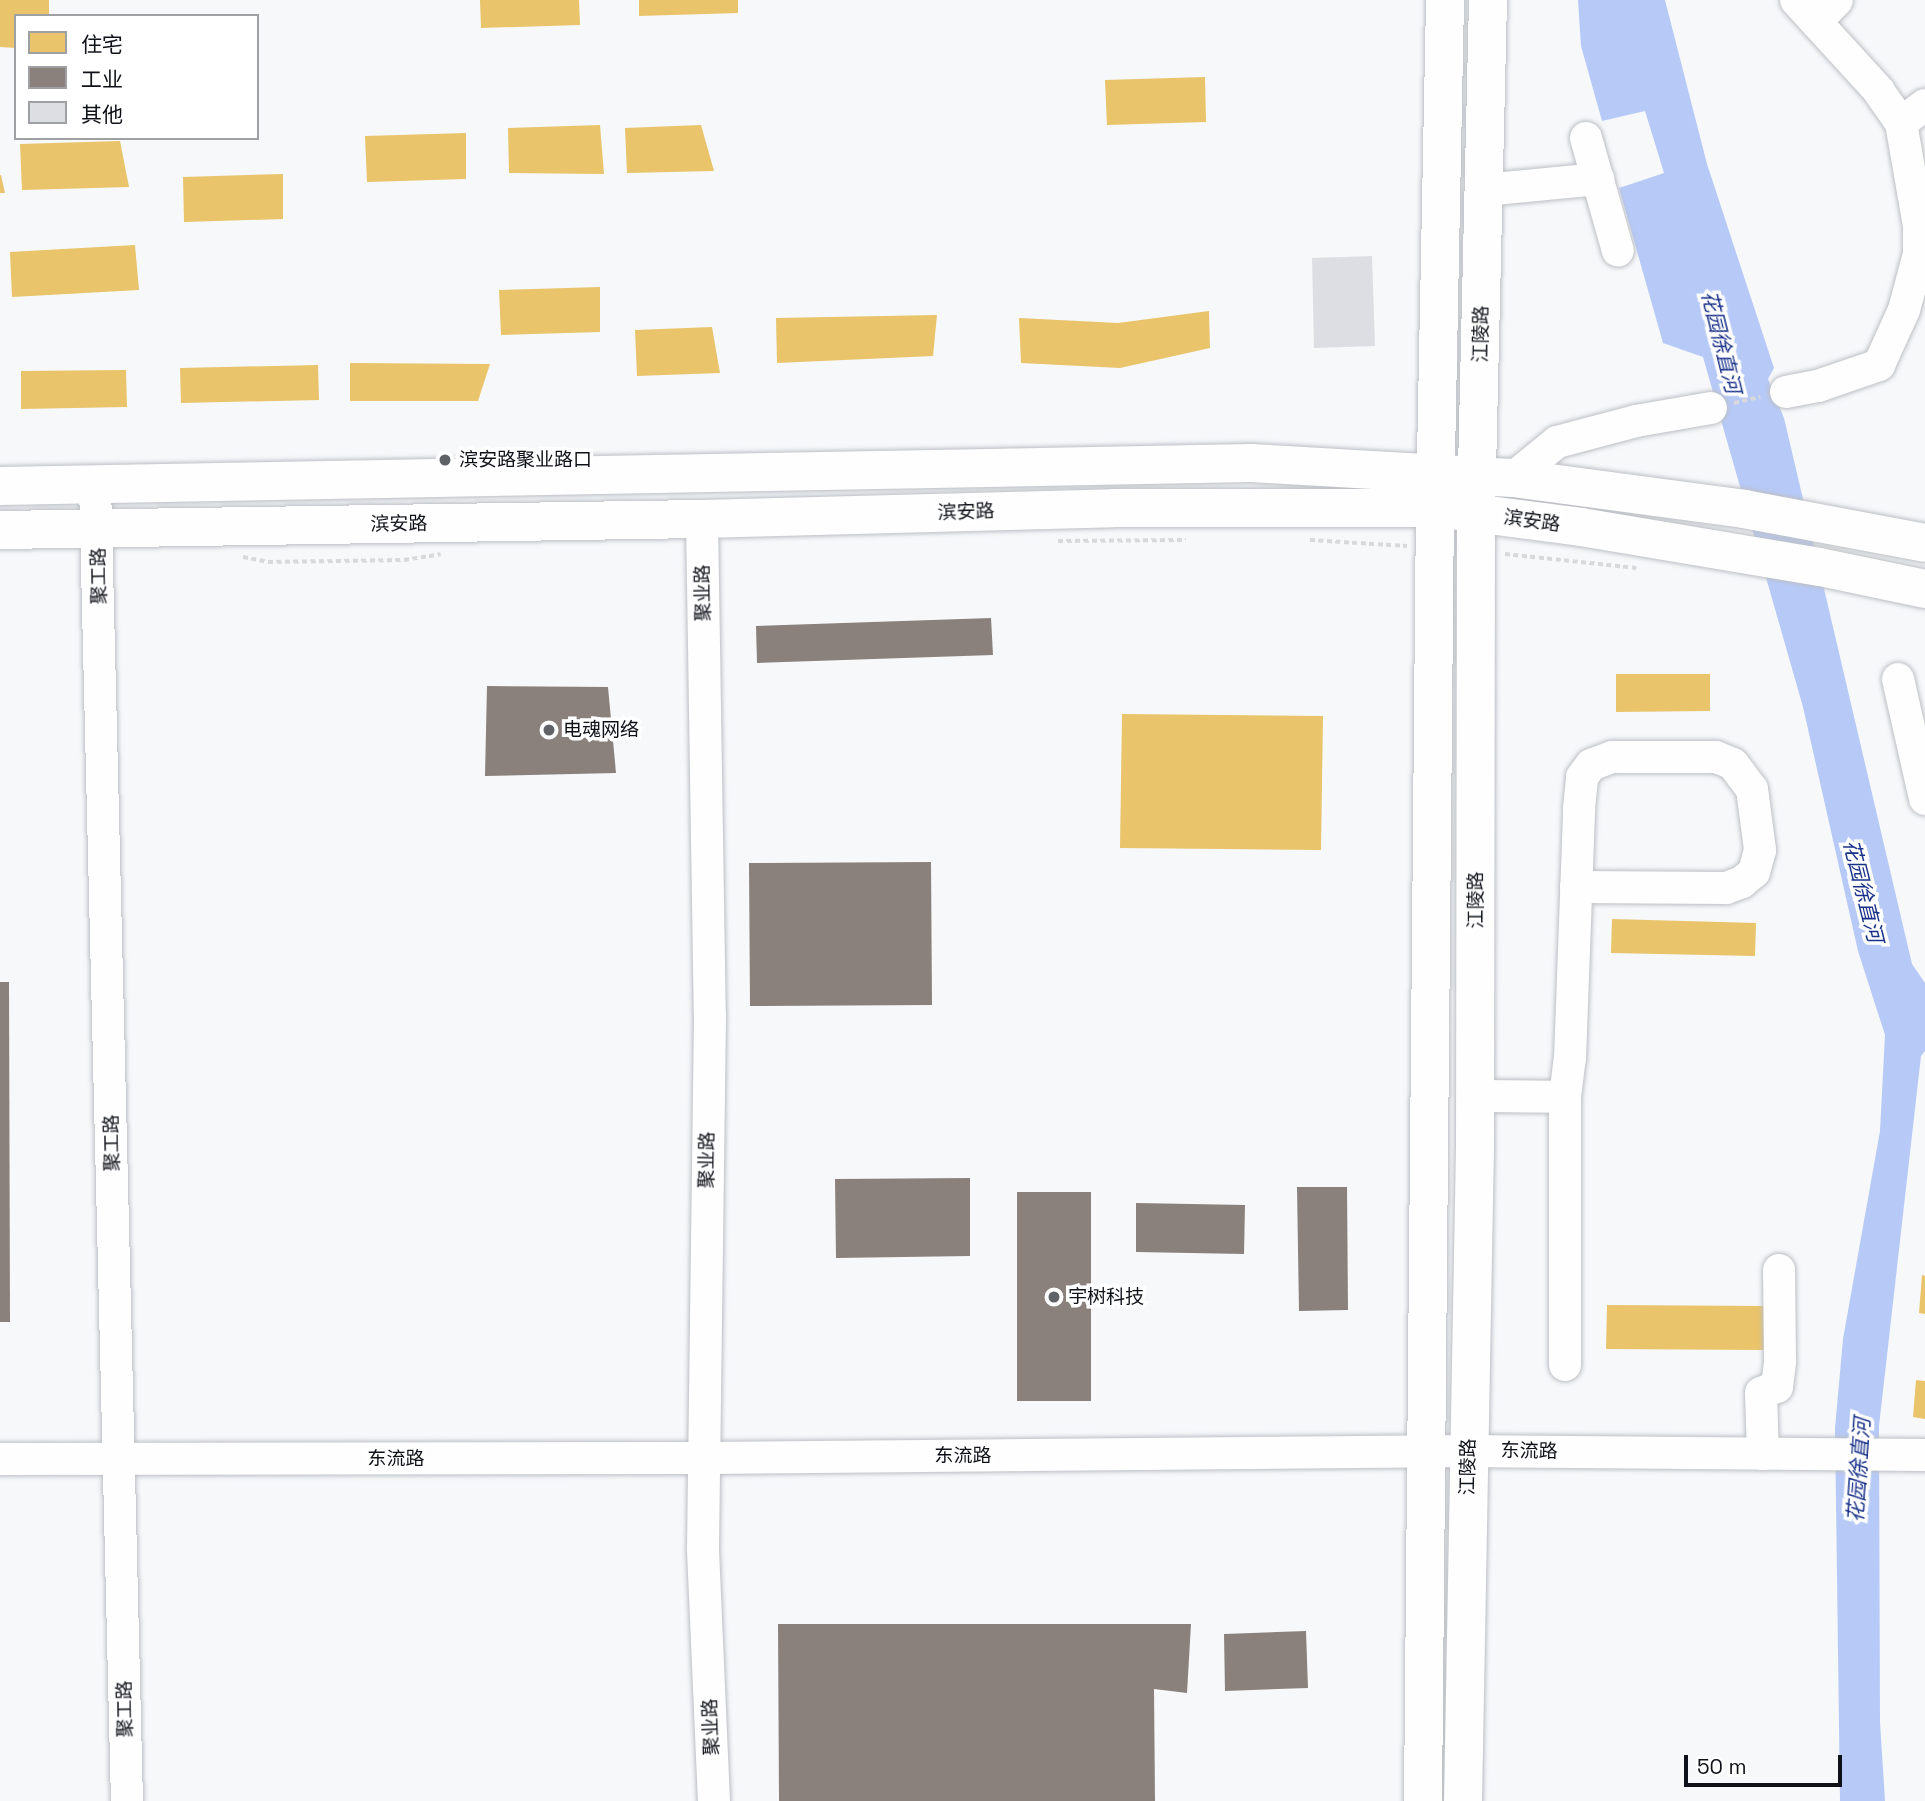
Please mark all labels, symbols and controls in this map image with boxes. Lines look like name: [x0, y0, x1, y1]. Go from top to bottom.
legend: [14, 14, 259, 140]
text: 住宅: [81, 31, 123, 58]
text: 工业: [81, 66, 123, 93]
text: 其他: [81, 101, 123, 128]
water label: 花园徐直河: [1696, 288, 1746, 396]
street label: 江陵路: [1469, 305, 1493, 363]
place label: 滨安路聚业路口: [459, 449, 592, 471]
marker: 滨安路聚业路口: [437, 452, 453, 468]
street label: 滨安路: [937, 500, 995, 524]
street label: 滨安路: [1502, 506, 1562, 536]
street label: 滨安路: [370, 512, 428, 536]
street label: 聚工路: [87, 547, 111, 605]
street label: 聚业路: [691, 564, 715, 622]
place label: 电魂网络: [563, 719, 639, 741]
marker: 电魂网络: [541, 722, 557, 738]
water label: 花园徐直河: [1838, 837, 1888, 945]
street label: 江陵路: [1465, 872, 1487, 928]
street label: 聚工路: [100, 1114, 124, 1172]
street label: 聚业路: [695, 1131, 719, 1189]
place label: 宇树科技: [1068, 1286, 1144, 1308]
marker: 宇树科技: [1046, 1289, 1062, 1305]
water label: 花园徐直河: [1843, 1417, 1875, 1523]
street label: 江陵路: [1456, 1438, 1480, 1496]
street label: 东流路: [1500, 1439, 1558, 1463]
street label: 东流路: [935, 1445, 991, 1467]
street label: 东流路: [368, 1448, 424, 1470]
street label: 聚工路: [113, 1680, 137, 1738]
street label: 聚业路: [699, 1698, 723, 1756]
scale bar: [1687, 1742, 1844, 1786]
text: 50 m: [1697, 1753, 1747, 1780]

